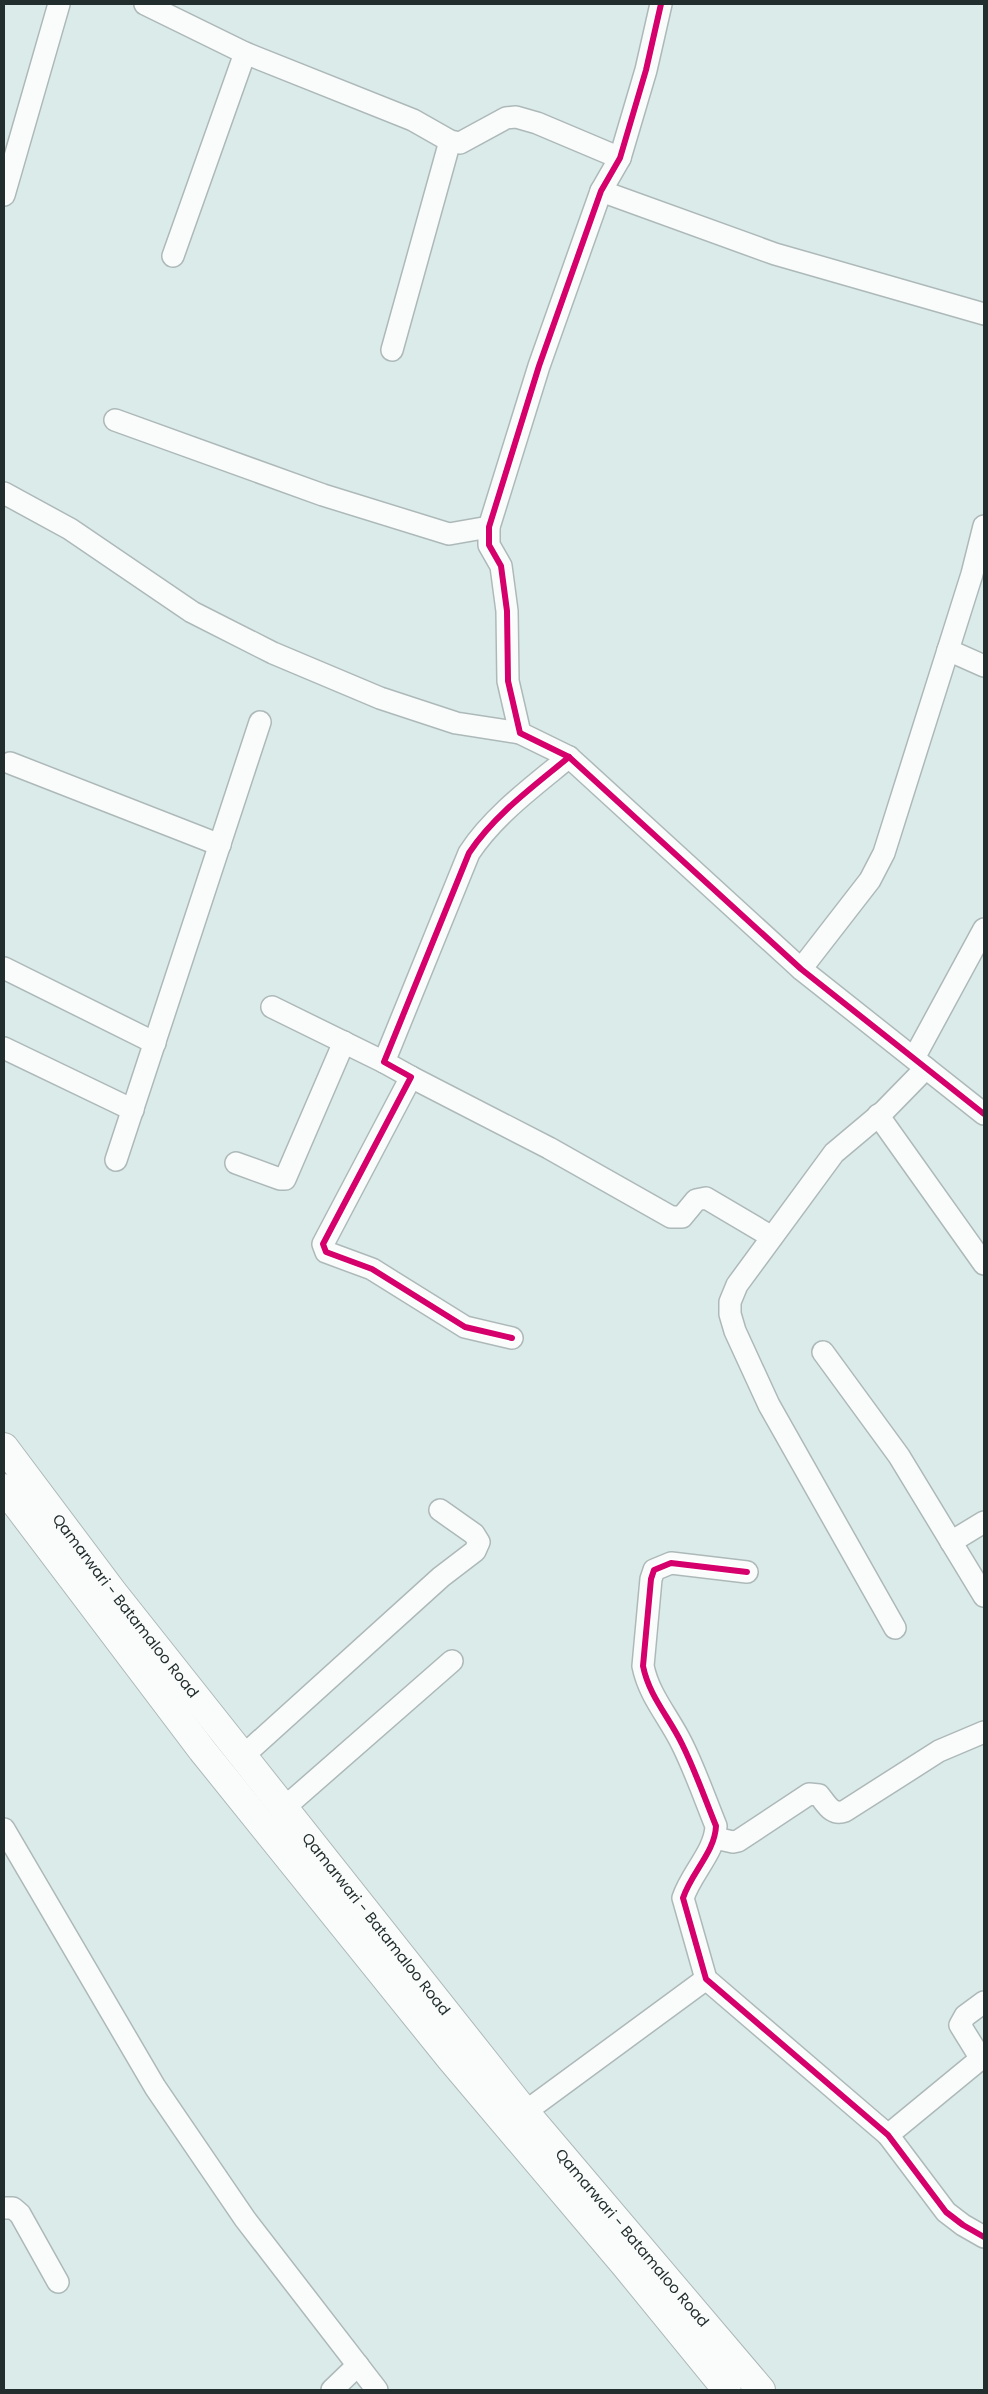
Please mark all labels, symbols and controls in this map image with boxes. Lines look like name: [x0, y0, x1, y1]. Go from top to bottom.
street label: Qamarwari - Batamaloo Road: [48, 1509, 204, 1702]
street label: Qamarwari - Batamaloo Road: [297, 1828, 455, 2019]
street label: Qamarwari - Batamaloo Road: [551, 2144, 714, 2331]

